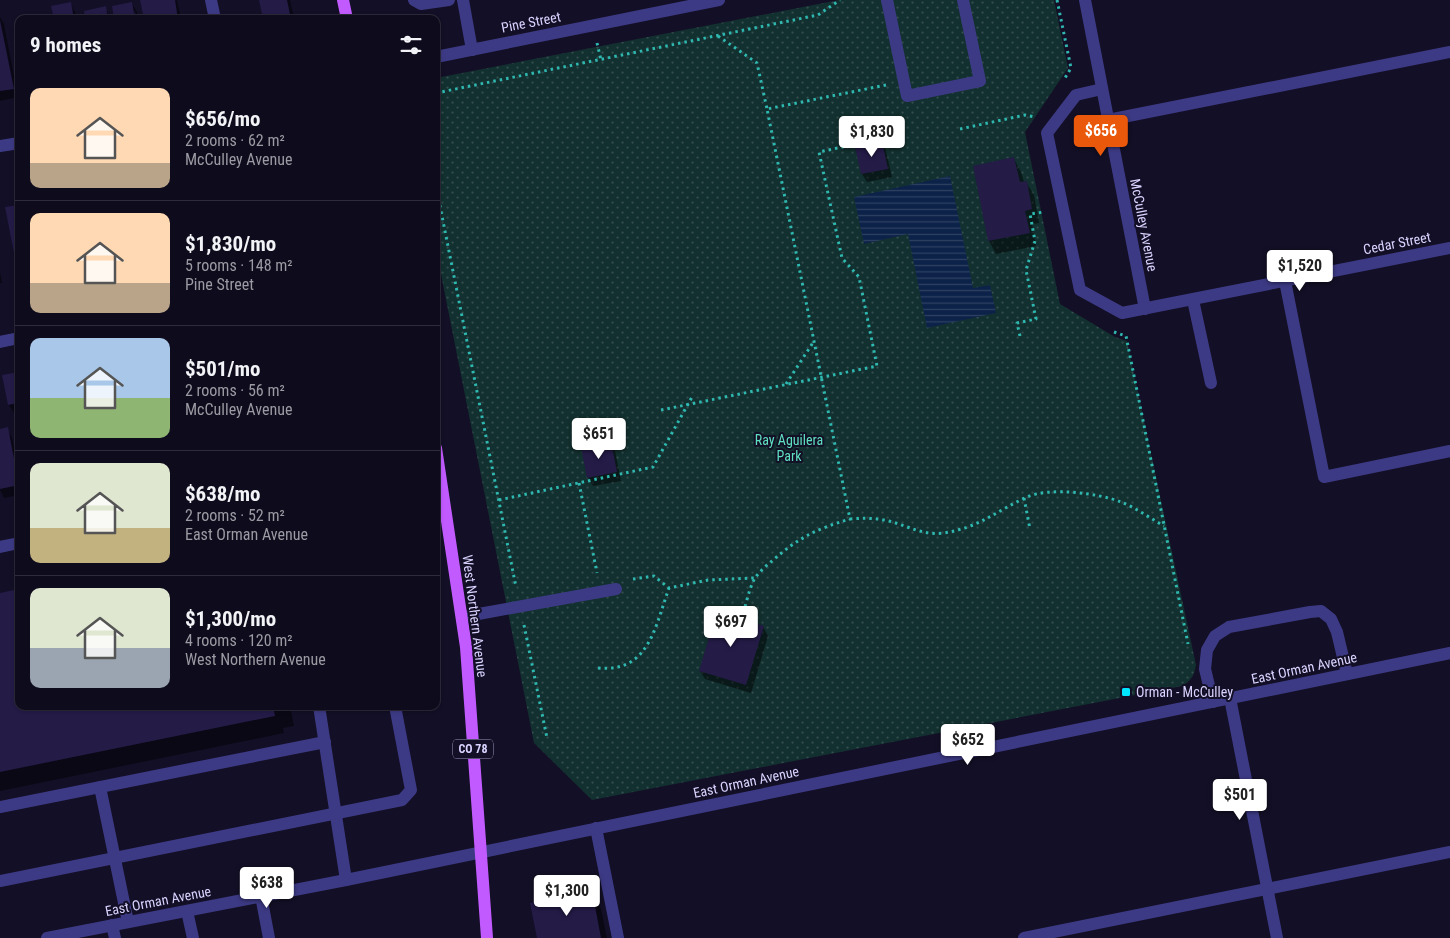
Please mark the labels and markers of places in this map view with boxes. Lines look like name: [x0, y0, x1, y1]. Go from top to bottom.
pin: $656: [1071, 114, 1131, 157]
pin: $1,830: [831, 116, 913, 158]
pin: $1,520: [1259, 250, 1341, 292]
pin: $651: [569, 418, 629, 460]
pin: $697: [701, 606, 761, 648]
place label: Orman - McCulley: [1136, 684, 1233, 700]
marker: Orman - McCulley: [1120, 686, 1132, 698]
pin: $652: [938, 724, 998, 766]
pin: $501: [1210, 778, 1270, 821]
pin: $638: [237, 866, 297, 909]
pin: $1,300: [526, 874, 608, 917]

